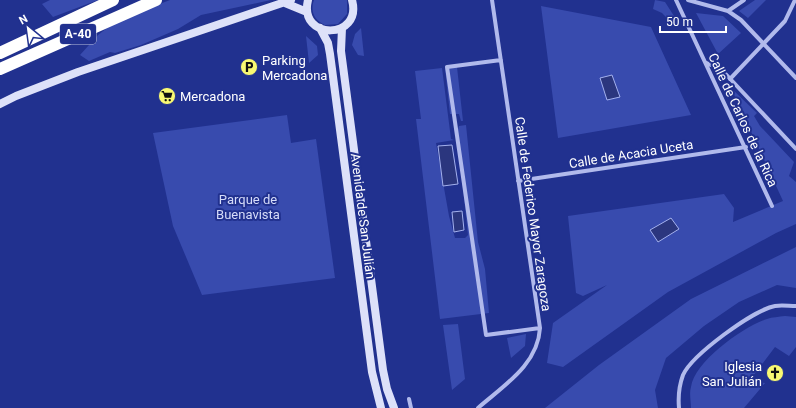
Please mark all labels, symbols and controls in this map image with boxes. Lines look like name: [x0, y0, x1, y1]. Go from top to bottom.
north arrow: [8, 8, 48, 48]
scale bar: [660, 8, 726, 34]
text: N: [17, 12, 30, 27]
text: 50 m: [666, 15, 693, 29]
road number: A-40: [60, 24, 96, 44]
street label: Calle de Carlos de la Rica: [705, 51, 781, 189]
place label: Parking Mercadona: [262, 53, 327, 83]
parking icon: Parking Mercadona: [239, 57, 259, 77]
supermarket icon: Mercadona: [157, 86, 177, 106]
place label: Mercadona: [180, 89, 245, 104]
street label: Calle de Federico Mayor Zaragoza: [512, 116, 554, 312]
street label: Calle de Acacia Uceta: [568, 137, 694, 171]
street label: Avenida de San Julián: [348, 152, 378, 280]
park label: Parque de Buenavista: [216, 192, 280, 222]
place label: Iglesia San Julián: [702, 359, 762, 389]
church icon: Iglesia San Julián: [765, 363, 785, 383]

